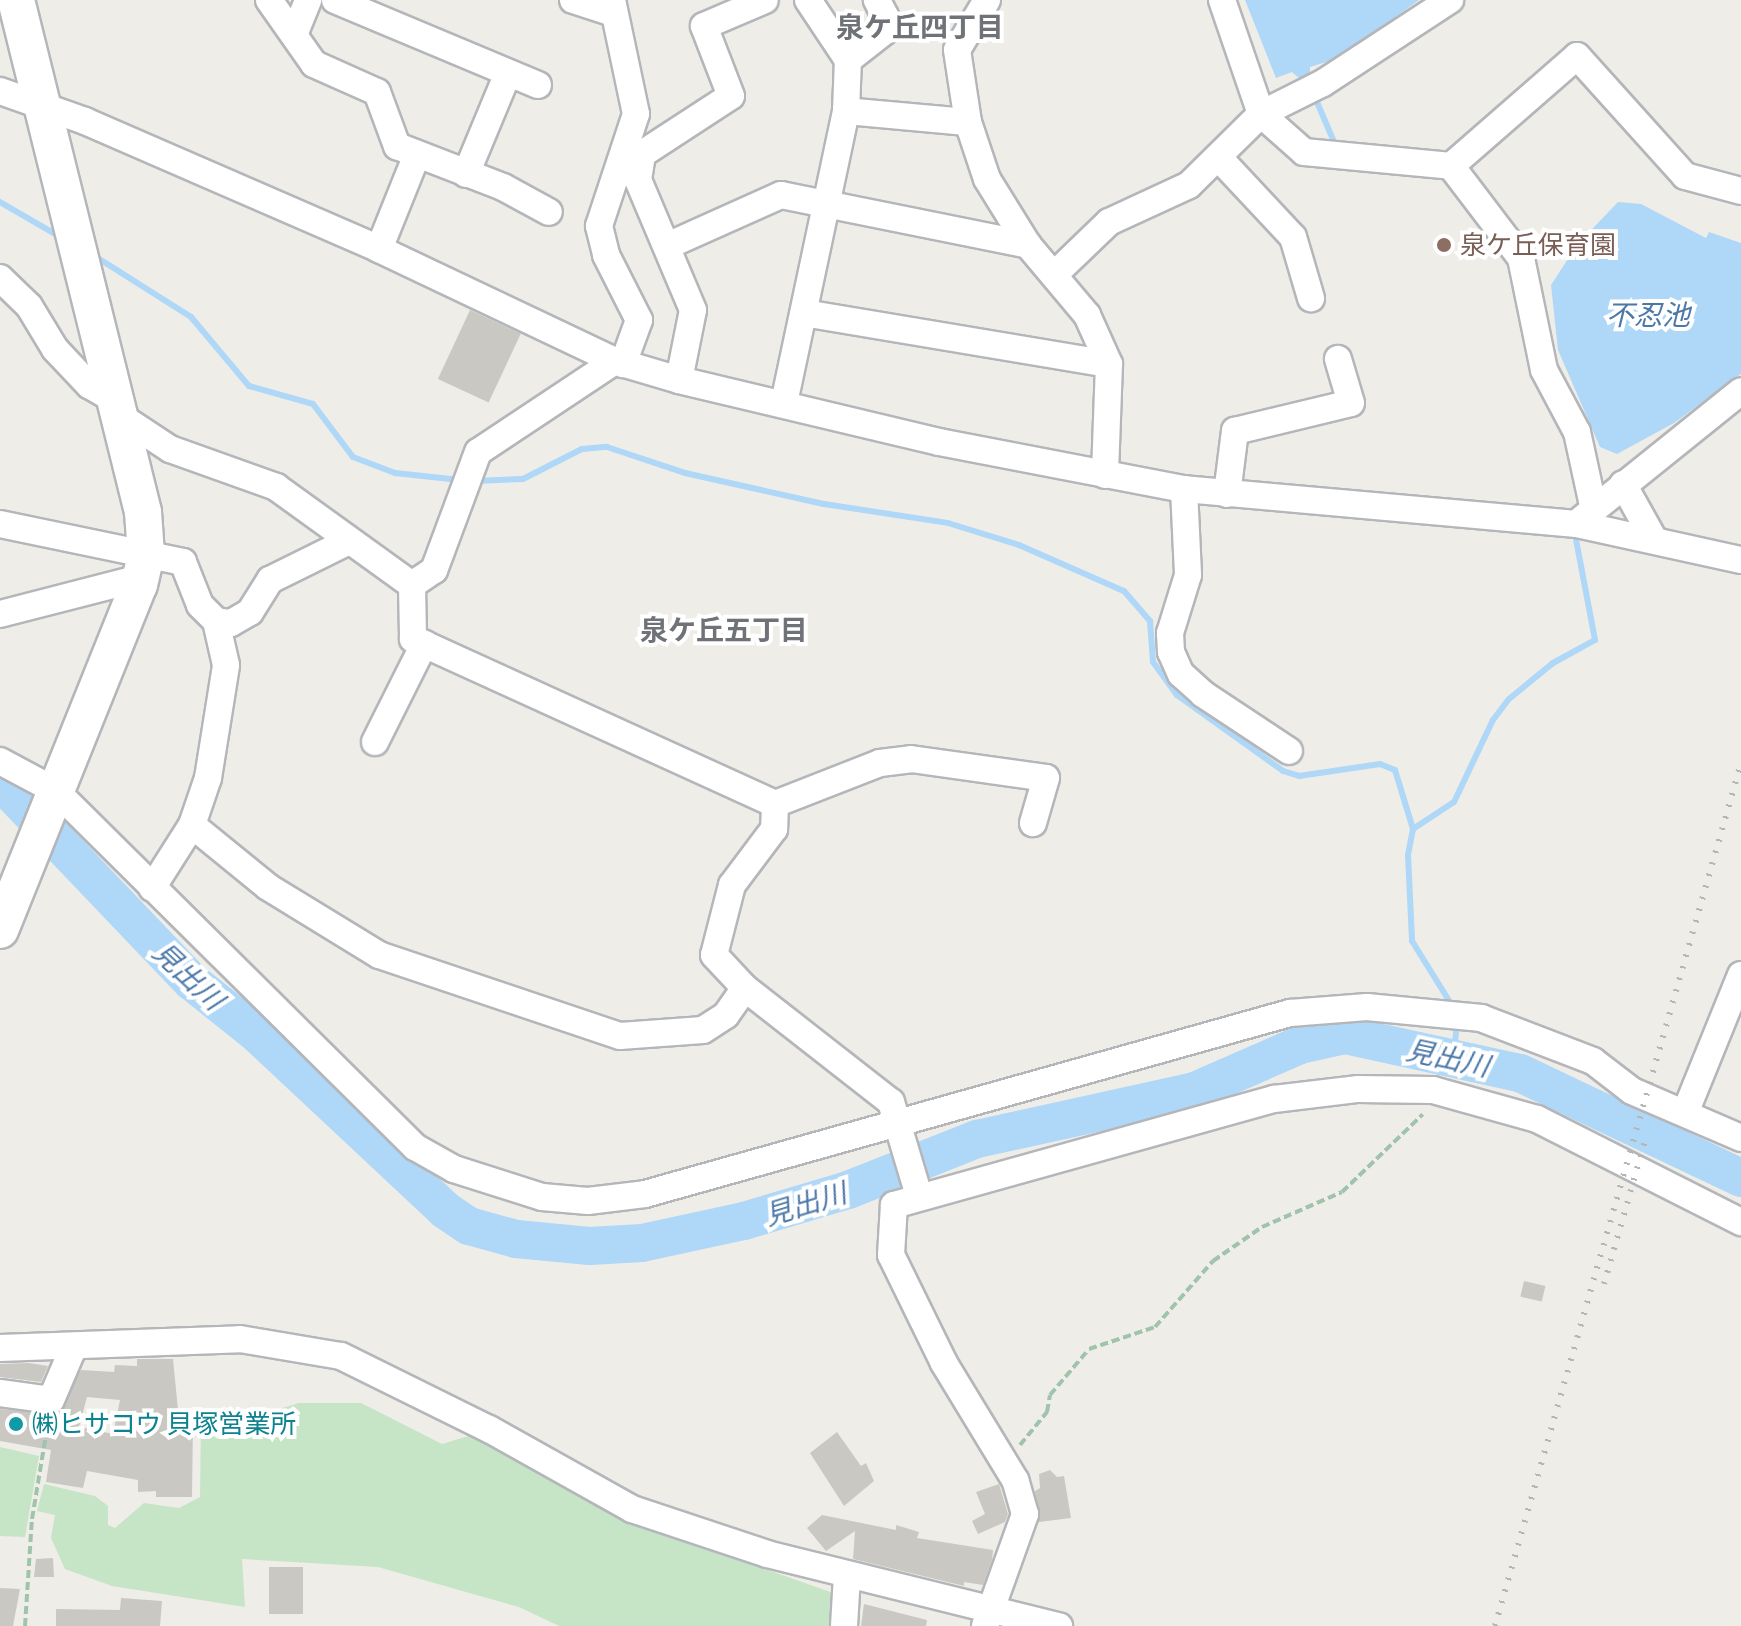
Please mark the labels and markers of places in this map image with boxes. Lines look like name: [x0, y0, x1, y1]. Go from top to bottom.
place label: 泉ケ丘保育園: [1460, 229, 1616, 261]
marker: 泉ケ丘保育園: [1435, 236, 1453, 254]
place label: ㈱ヒサコウ 貝塚営業所: [32, 1408, 297, 1440]
marker: ㈱ヒサコウ 貝塚営業所: [7, 1415, 25, 1433]

